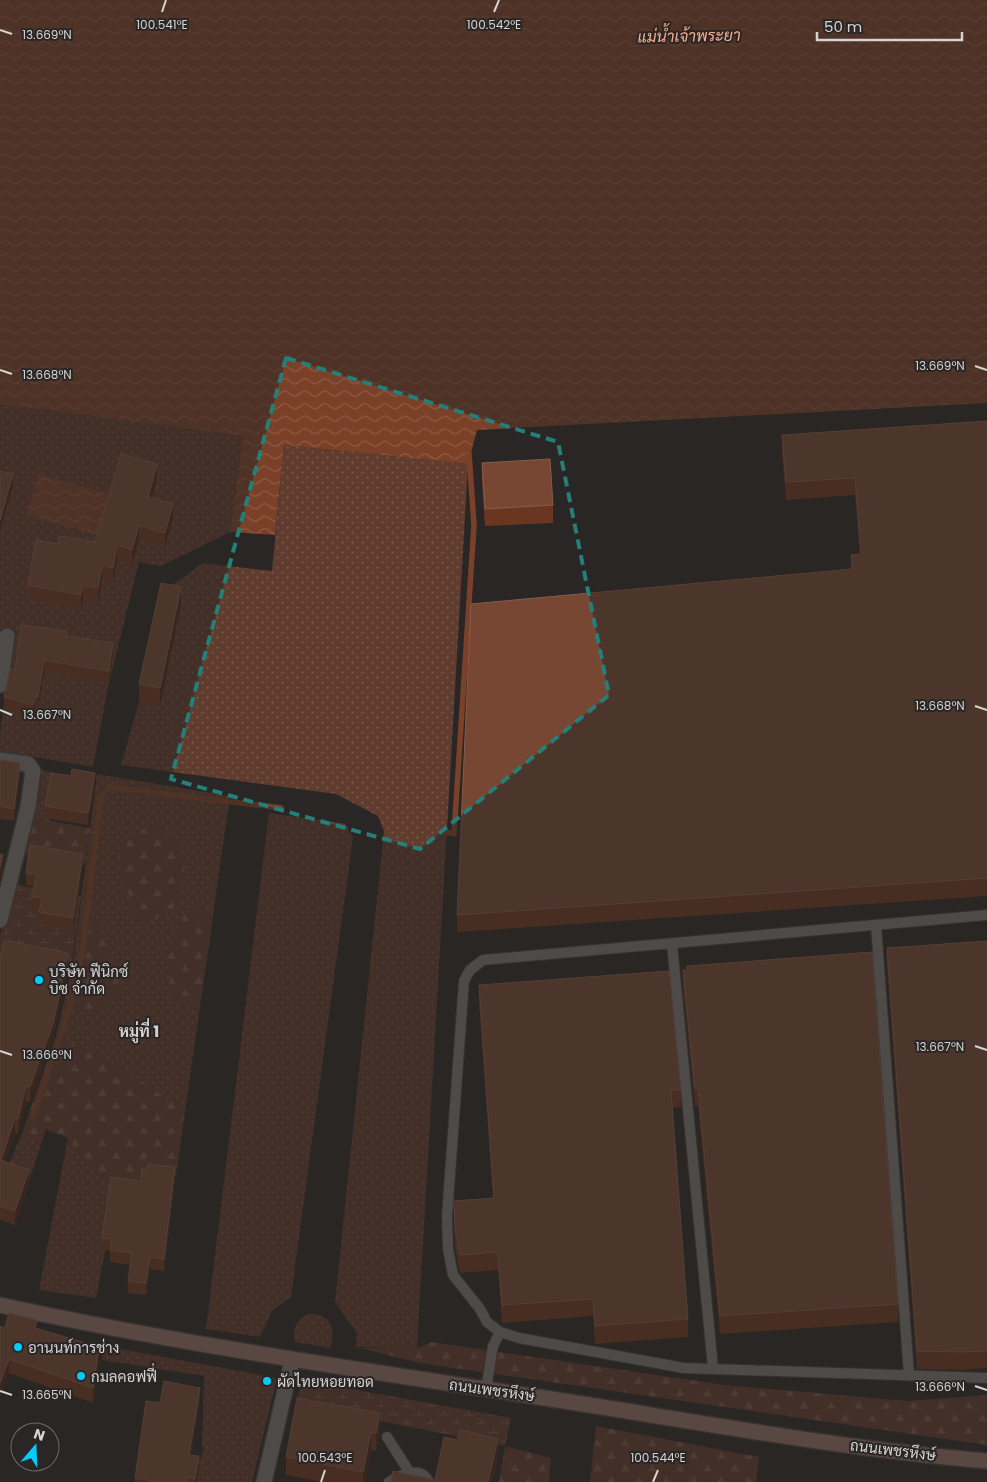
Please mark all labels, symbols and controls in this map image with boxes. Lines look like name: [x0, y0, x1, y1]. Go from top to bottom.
scale bar: [817, 10, 962, 42]
text: 100.541°E: [136, 16, 188, 33]
text: 100.542°E: [467, 16, 521, 33]
text: 50 m: [824, 16, 862, 37]
water label: แม่น้ำเจ้าพระยา: [637, 21, 741, 48]
text: 13.669°N: [22, 26, 72, 43]
text: 13.669°N: [915, 357, 965, 374]
text: 13.668°N: [22, 366, 72, 383]
text: 13.668°N: [915, 697, 965, 714]
text: 13.667°N: [23, 706, 71, 723]
place label: บริษัท ฟีนิกซ์ บิซ จำกัด: [49, 961, 128, 999]
marker: บริษัท ฟีนิกซ์ บิซ จำกัด: [33, 974, 45, 986]
district label: หมู่ที่ 1: [119, 1017, 159, 1044]
text: 13.667°N: [916, 1038, 964, 1055]
text: 13.666°N: [22, 1046, 72, 1063]
place label: อานนท์การช่าง: [28, 1337, 119, 1358]
marker: อานนท์การช่าง: [12, 1341, 24, 1353]
place label: กมลคอฟฟี่: [91, 1362, 157, 1387]
marker: กมลคอฟฟี่: [75, 1370, 87, 1382]
place label: ผัดไทยหอยทอด: [277, 1371, 374, 1392]
street label: ถนนเพชรหึงษ์: [448, 1374, 537, 1407]
marker: ผัดไทยหอยทอด: [261, 1375, 273, 1387]
text: 13.666°N: [915, 1378, 965, 1395]
text: 13.665°N: [22, 1386, 72, 1403]
north arrow: [10, 1422, 60, 1472]
text: N: [31, 1424, 47, 1446]
street label: ถนนเพชรหึงษ์: [849, 1434, 938, 1466]
text: 100.543°E: [298, 1449, 352, 1466]
text: 100.544°E: [630, 1449, 686, 1466]

